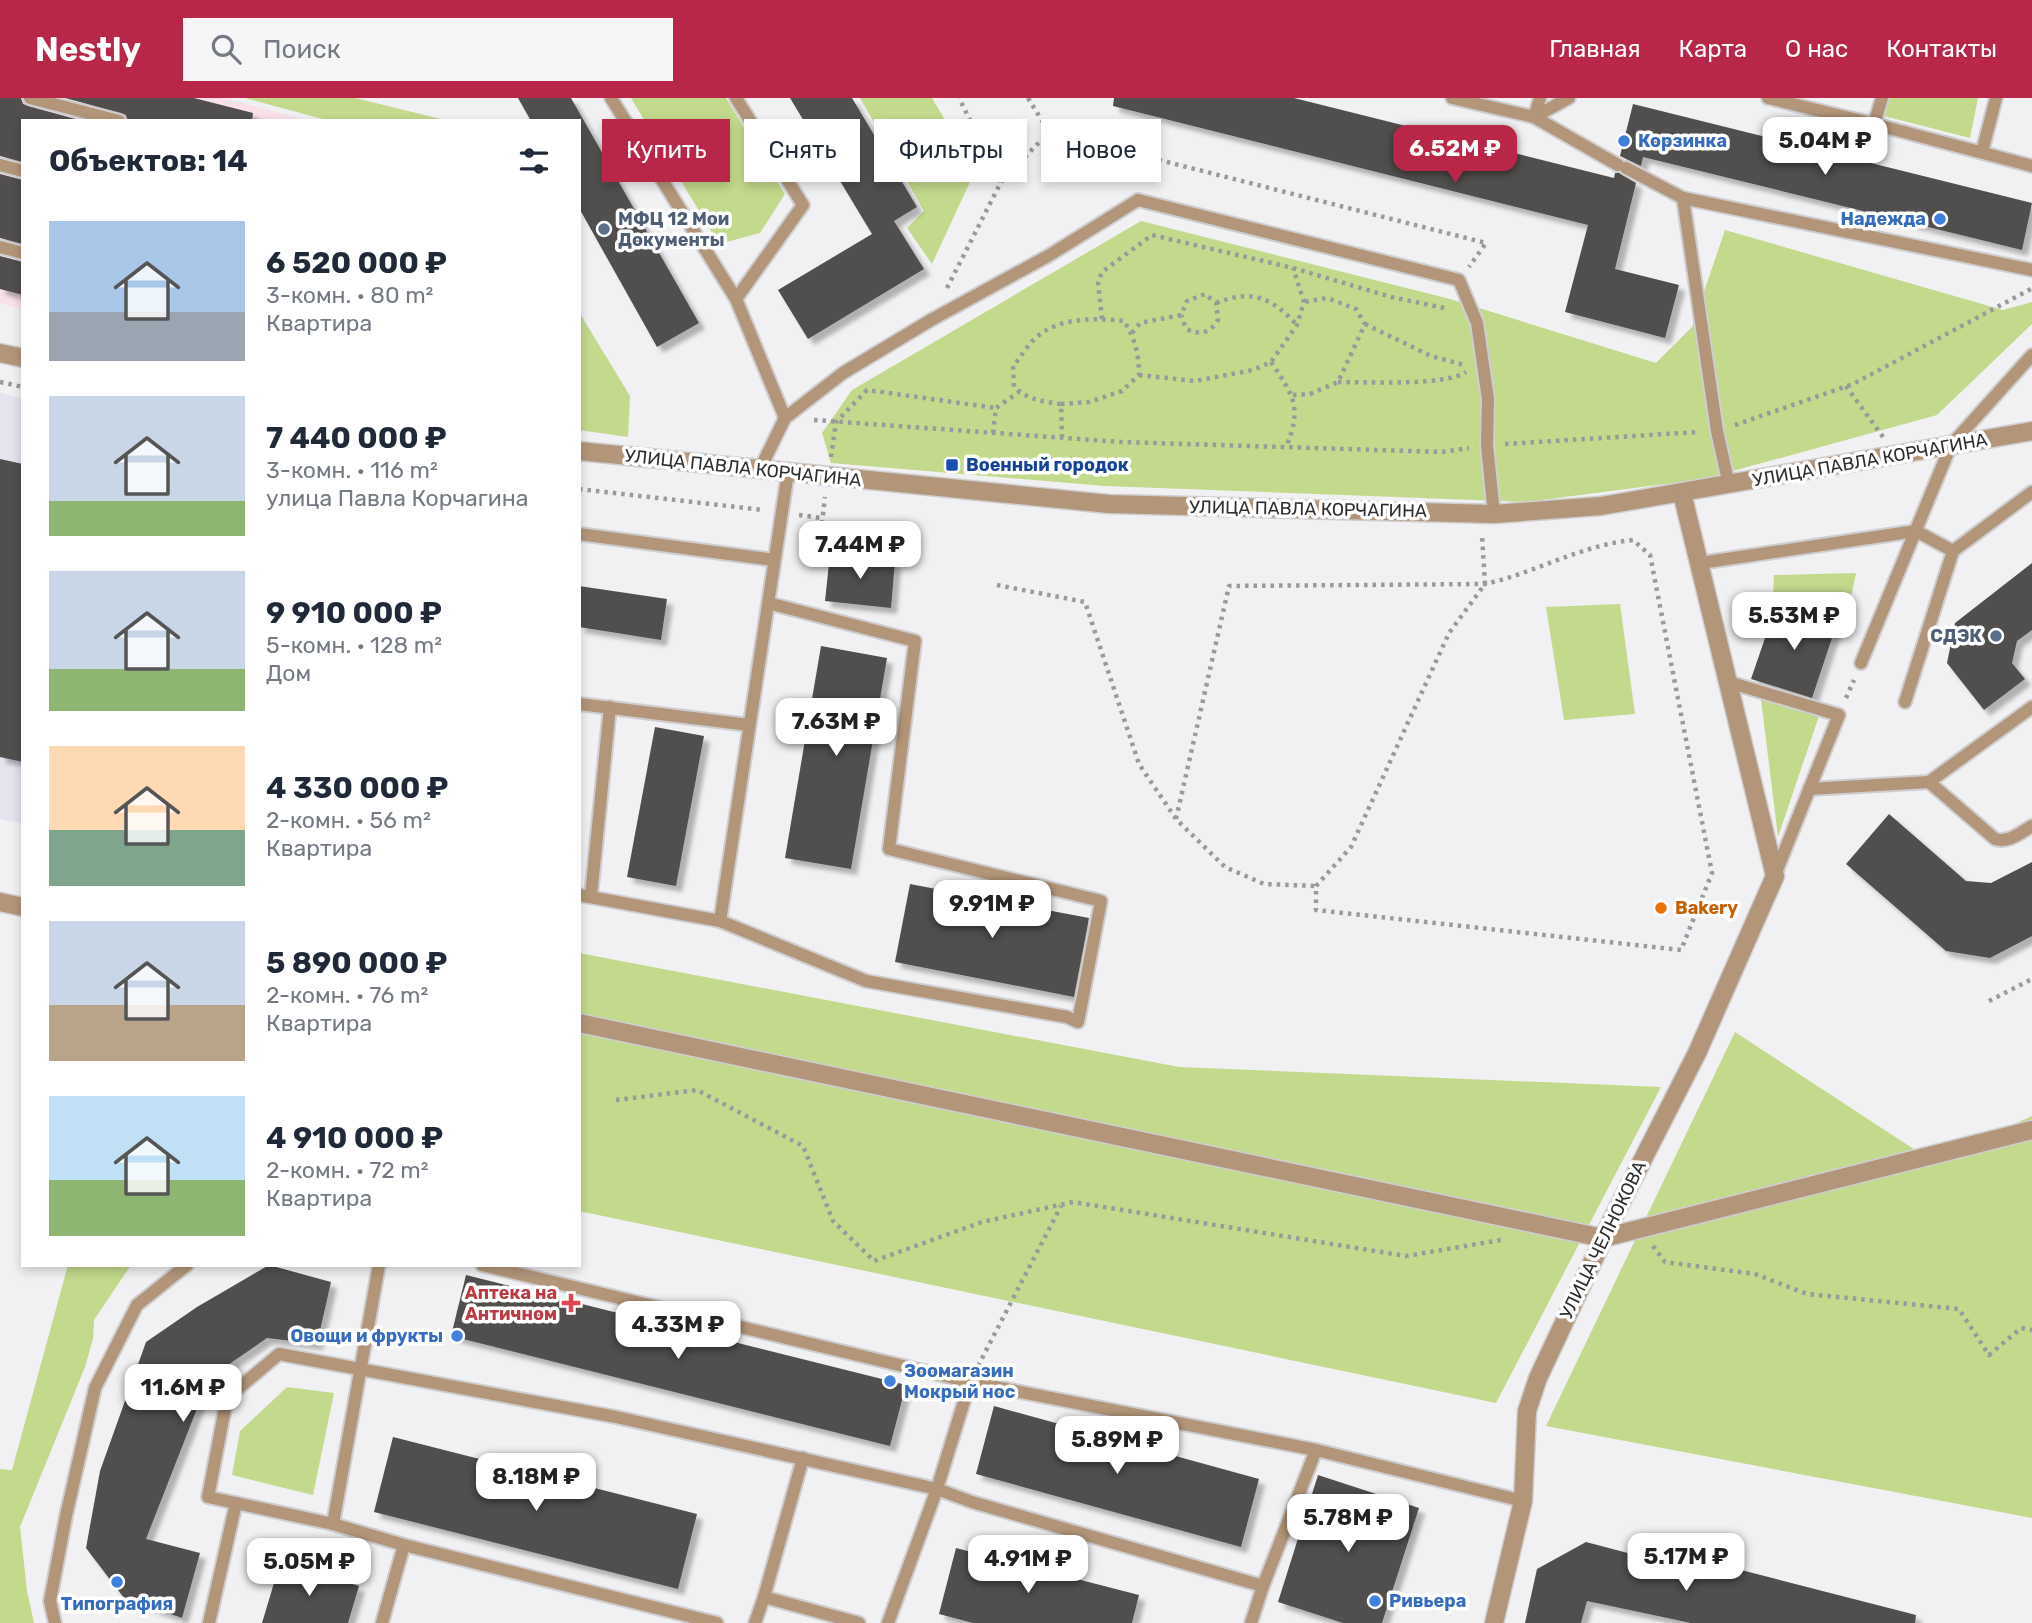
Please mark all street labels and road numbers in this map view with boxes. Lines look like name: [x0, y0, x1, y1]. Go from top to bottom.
street label: УЛИЦА ПАВЛА КОРЧАГИНА: [1751, 429, 1989, 491]
street label: УЛИЦА ПАВЛА КОРЧАГИНА: [624, 445, 862, 491]
street label: УЛИЦА ПАВЛА КОРЧАГИНА: [1189, 496, 1427, 522]
street label: УЛИЦА ЧЕЛНОКОВА: [1555, 1157, 1651, 1323]

